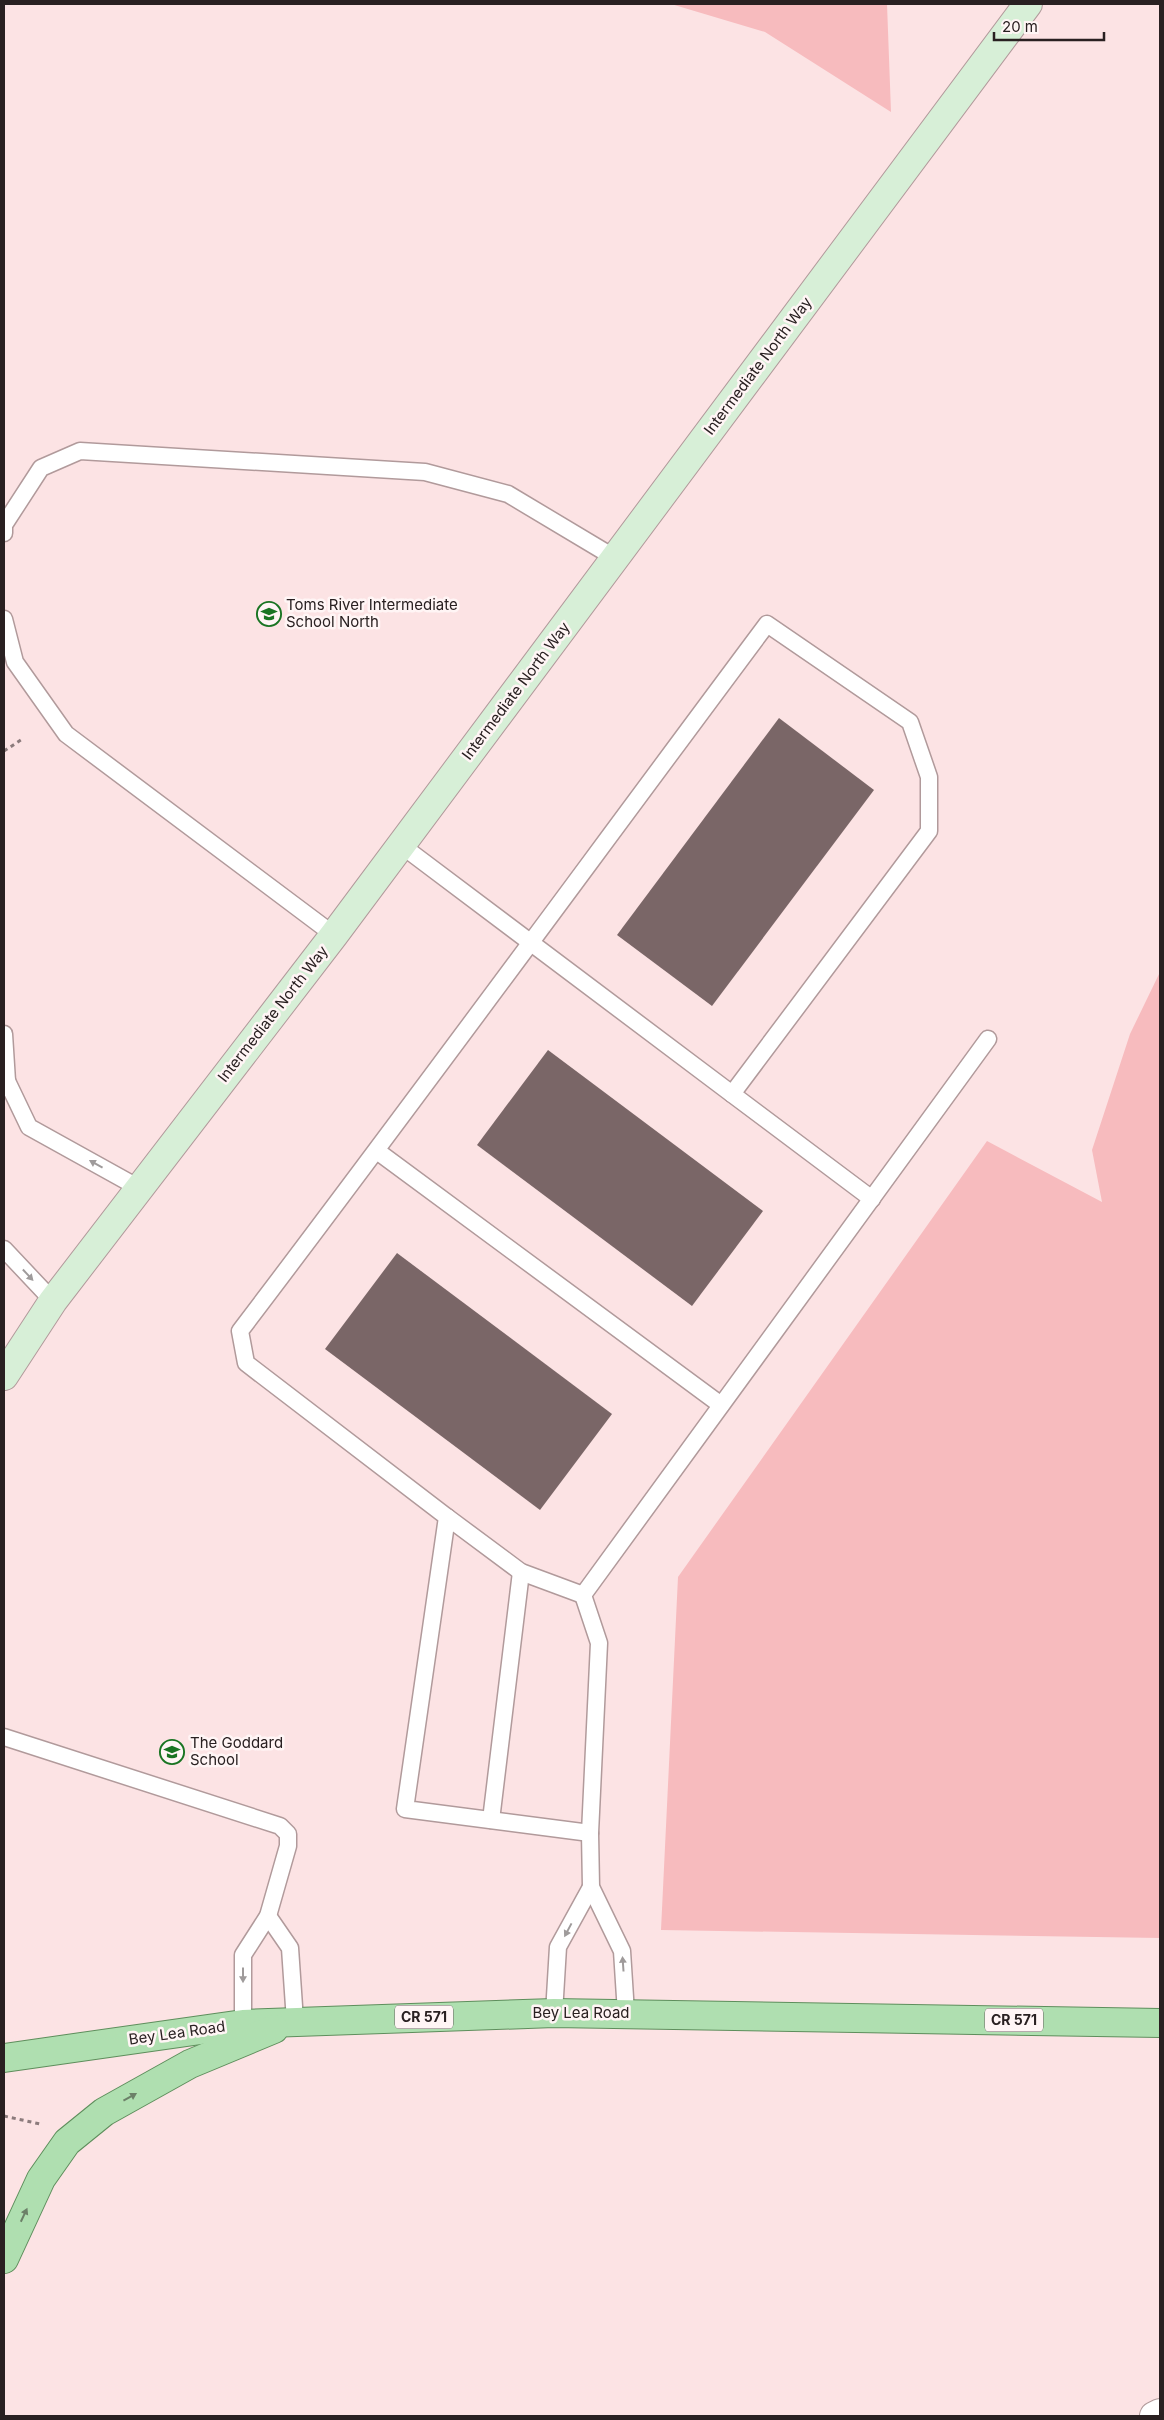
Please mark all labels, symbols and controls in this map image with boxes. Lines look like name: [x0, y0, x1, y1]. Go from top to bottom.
scale bar: [994, 10, 1104, 42]
text: 20 m: [1002, 17, 1038, 36]
street label: Intermediate North Way: [699, 292, 816, 438]
place label: Toms River Intermediate School North: [286, 595, 458, 631]
school or university icon: Toms River Intermediate School North: [256, 601, 282, 627]
street label: Intermediate North Way: [457, 617, 574, 763]
street label: Intermediate North Way: [213, 941, 332, 1086]
one-way arrow: [90, 1160, 103, 1169]
one-way arrow: [22, 1268, 34, 1280]
place label: The Goddard School: [190, 1733, 283, 1769]
school or university icon: The Goddard School: [159, 1739, 185, 1765]
one-way arrow: [564, 1922, 572, 1937]
one-way arrow: [618, 1956, 626, 1972]
one-way arrow: [239, 1967, 247, 1983]
street label: Bey Lea Road: [532, 2003, 630, 2022]
road number: CR 571: [395, 2005, 453, 2028]
road number: CR 571: [985, 2008, 1043, 2032]
street label: Bey Lea Road: [128, 2016, 226, 2049]
one-way arrow: [122, 2093, 137, 2101]
one-way arrow: [20, 2208, 28, 2222]

